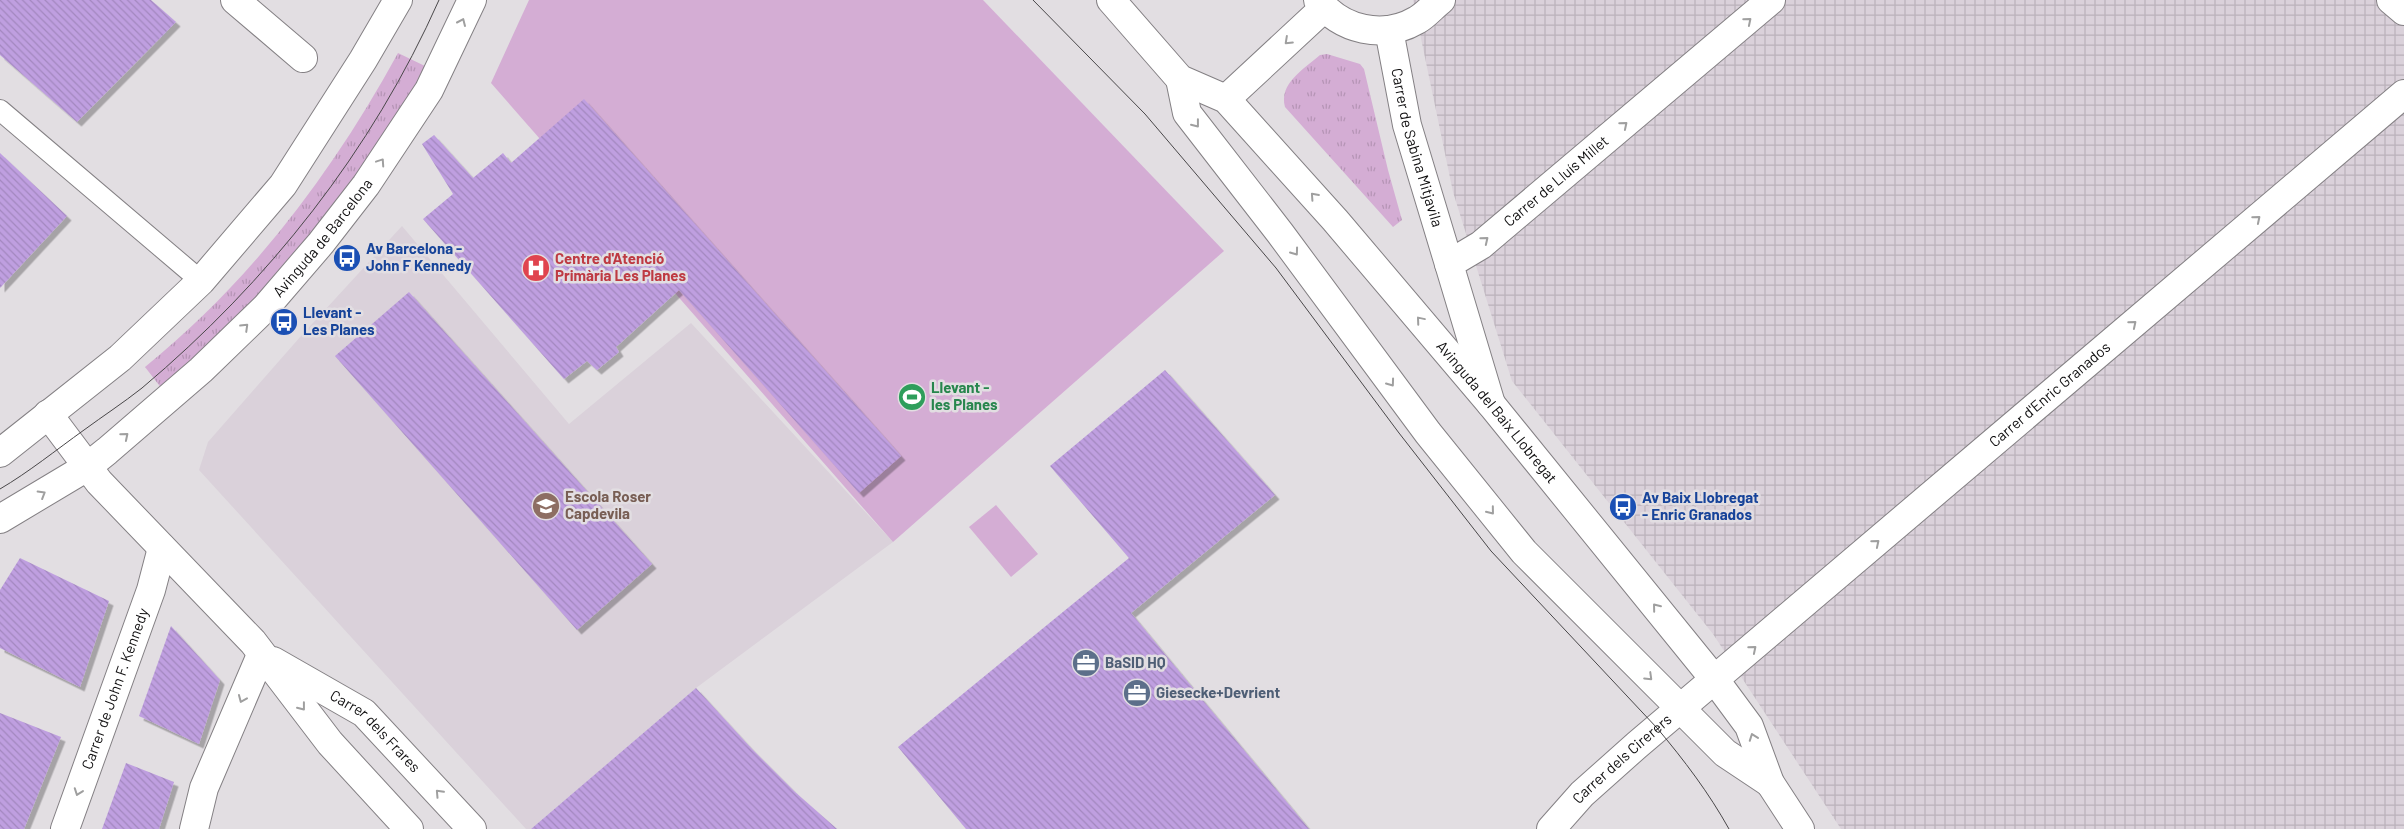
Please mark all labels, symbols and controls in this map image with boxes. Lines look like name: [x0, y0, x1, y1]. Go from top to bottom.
one-way arrow: [456, 18, 466, 27]
one-way arrow: [1742, 18, 1751, 26]
one-way arrow: [1285, 35, 1294, 44]
street label: Carrer de Sabina Mitjavila: [1388, 67, 1447, 229]
one-way arrow: [1190, 118, 1198, 127]
one-way arrow: [1618, 122, 1627, 131]
street label: Carrer de Lluís Millet: [1500, 131, 1612, 230]
one-way arrow: [375, 158, 384, 168]
street label: Avinguda de Barcelona: [269, 175, 376, 300]
one-way arrow: [1310, 193, 1319, 202]
one-way arrow: [2251, 216, 2260, 225]
one-way arrow: [1480, 237, 1489, 246]
place label: Av Barcelona - John F Kennedy: [366, 239, 472, 274]
bus stop icon: Av Barcelona - John F Kennedy: [332, 243, 362, 273]
one-way arrow: [1289, 246, 1298, 256]
place label: Centre d'Atenció Primària Les Planes: [555, 249, 686, 284]
hospital icon: Centre d'Atenció Primària Les Planes: [521, 253, 551, 283]
place label: Llevant - Les Planes: [303, 303, 375, 338]
bus stop icon: Llevant - Les Planes: [269, 307, 299, 337]
one-way arrow: [1416, 316, 1425, 325]
one-way arrow: [2128, 321, 2137, 330]
one-way arrow: [239, 324, 248, 333]
street label: Avinguda del Baix Llobregat: [1433, 337, 1561, 486]
street label: Carrer d'Enric Granados: [1985, 337, 2113, 450]
one-way arrow: [1386, 377, 1394, 386]
place label: Llevant - les Planes: [931, 378, 998, 413]
sports icon: Llevant - les Planes: [897, 382, 927, 412]
one-way arrow: [119, 433, 128, 442]
place label: Escola Roser Capdevila: [565, 487, 651, 522]
place label: Av Baix Llobregat - Enric Granados: [1642, 488, 1759, 523]
one-way arrow: [36, 491, 45, 501]
school or university icon: Escola Roser Capdevila: [531, 491, 561, 521]
bus stop icon: Av Baix Llobregat - Enric Granados: [1608, 492, 1638, 522]
one-way arrow: [1486, 505, 1494, 514]
one-way arrow: [1871, 540, 1880, 549]
one-way arrow: [1654, 604, 1662, 613]
street label: Carrer de John F. Kennedy: [77, 605, 152, 772]
one-way arrow: [1747, 645, 1756, 654]
office icon: BaSID HQ: [1071, 648, 1101, 678]
place label: BaSID HQ: [1105, 653, 1166, 671]
one-way arrow: [1643, 672, 1652, 681]
office icon: Giesecke+Devrient: [1122, 678, 1152, 708]
place label: Giesecke+Devrient: [1156, 683, 1280, 701]
street label: Carrer dels Frares: [327, 686, 425, 776]
one-way arrow: [238, 694, 248, 703]
one-way arrow: [296, 701, 304, 710]
street label: Carrer dels Cirerers: [1568, 710, 1675, 807]
one-way arrow: [1749, 733, 1759, 742]
one-way arrow: [74, 788, 84, 796]
one-way arrow: [436, 790, 445, 799]

